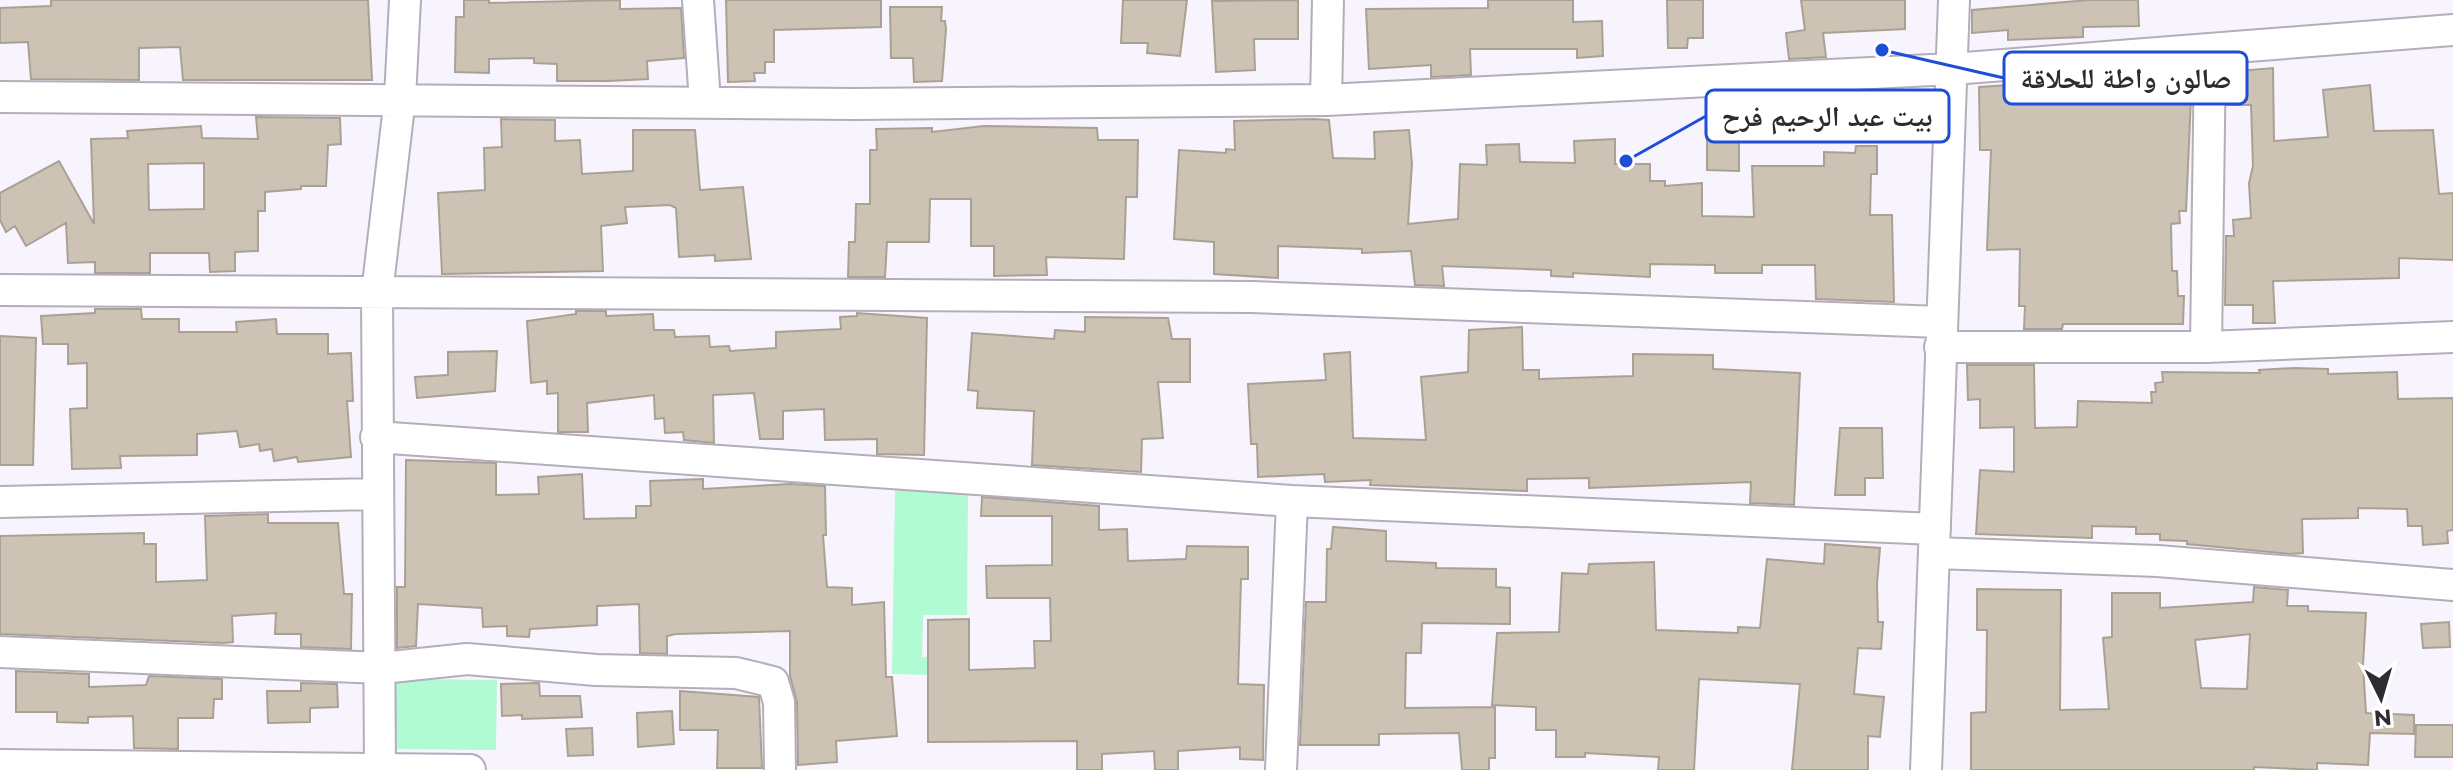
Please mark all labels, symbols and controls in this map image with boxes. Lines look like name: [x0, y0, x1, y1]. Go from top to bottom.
callout: صالون واطة للحلاقة: [2004, 52, 2247, 104]
text: صالون واطة للحلاقة: [2020, 61, 2232, 95]
callout: بيت عبد الرحيم فرح: [1706, 90, 1949, 142]
text: بيت عبد الرحيم فرح: [1722, 99, 1932, 135]
north arrow: [2341, 658, 2421, 738]
text: N: [2373, 703, 2393, 732]

